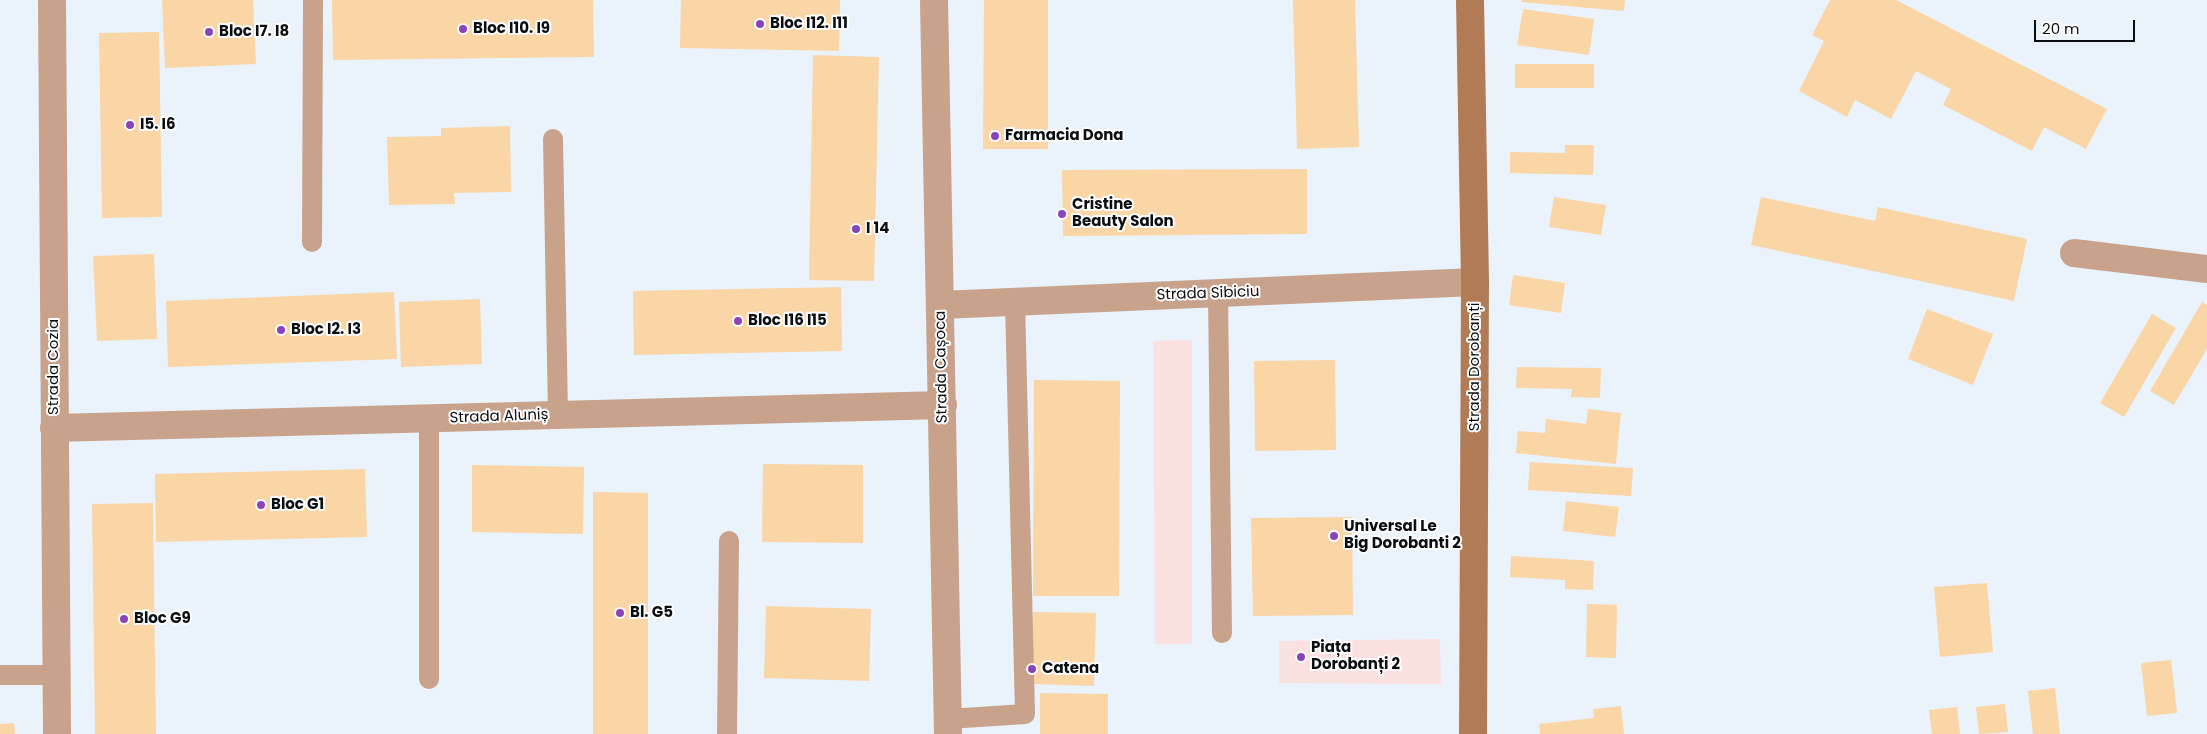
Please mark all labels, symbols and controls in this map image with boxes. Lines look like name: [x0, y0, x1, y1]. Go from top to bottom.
scale bar: [2037, 10, 2138, 42]
place label: Bloc I12. I11: [770, 15, 848, 33]
marker: Bloc I12. I11: [754, 18, 766, 30]
text: 20 m: [2042, 18, 2080, 39]
place label: Bloc I10. I9: [473, 20, 550, 38]
place label: Bloc I7. I8: [219, 23, 289, 41]
marker: Bloc I10. I9: [457, 23, 469, 35]
marker: Bloc I7. I8: [203, 26, 215, 38]
place label: I5. I6: [140, 116, 176, 134]
marker: I5. I6: [124, 119, 136, 131]
place label: Farmacia Dona: [1005, 127, 1123, 145]
marker: Farmacia Dona: [989, 130, 1001, 142]
place label: Cristine Beauty Salon: [1072, 196, 1174, 231]
marker: Cristine Beauty Salon: [1056, 208, 1068, 220]
place label: I 14: [866, 220, 889, 238]
marker: I 14: [850, 223, 862, 235]
street label: Strada Sibiciu: [1156, 283, 1260, 305]
street label: Strada Dorobanți: [1466, 303, 1484, 431]
street label: Strada Cașoca: [932, 311, 952, 423]
place label: Bloc I16 I15: [748, 312, 827, 330]
marker: Bloc I16 I15: [732, 315, 744, 327]
street label: Strada Cozia: [45, 319, 63, 415]
place label: Bloc I2. I3: [291, 321, 361, 339]
marker: Bloc I2. I3: [275, 324, 287, 336]
street label: Strada Aluniș: [449, 406, 549, 428]
place label: Bloc G1: [271, 496, 324, 514]
marker: Bloc G1: [255, 499, 267, 511]
place label: Universal Le Big Dorobanti 2: [1344, 518, 1461, 553]
marker: Universal Le Big Dorobanti 2: [1328, 530, 1340, 542]
place label: Bl. G5: [630, 604, 673, 622]
marker: Bl. G5: [614, 607, 626, 619]
place label: Bloc G9: [134, 610, 191, 628]
marker: Bloc G9: [118, 613, 130, 625]
place label: Piața Dorobanți 2: [1311, 639, 1400, 674]
marker: Piața Dorobanți 2: [1295, 651, 1307, 663]
place label: Catena: [1042, 660, 1099, 678]
marker: Catena: [1026, 663, 1038, 675]

